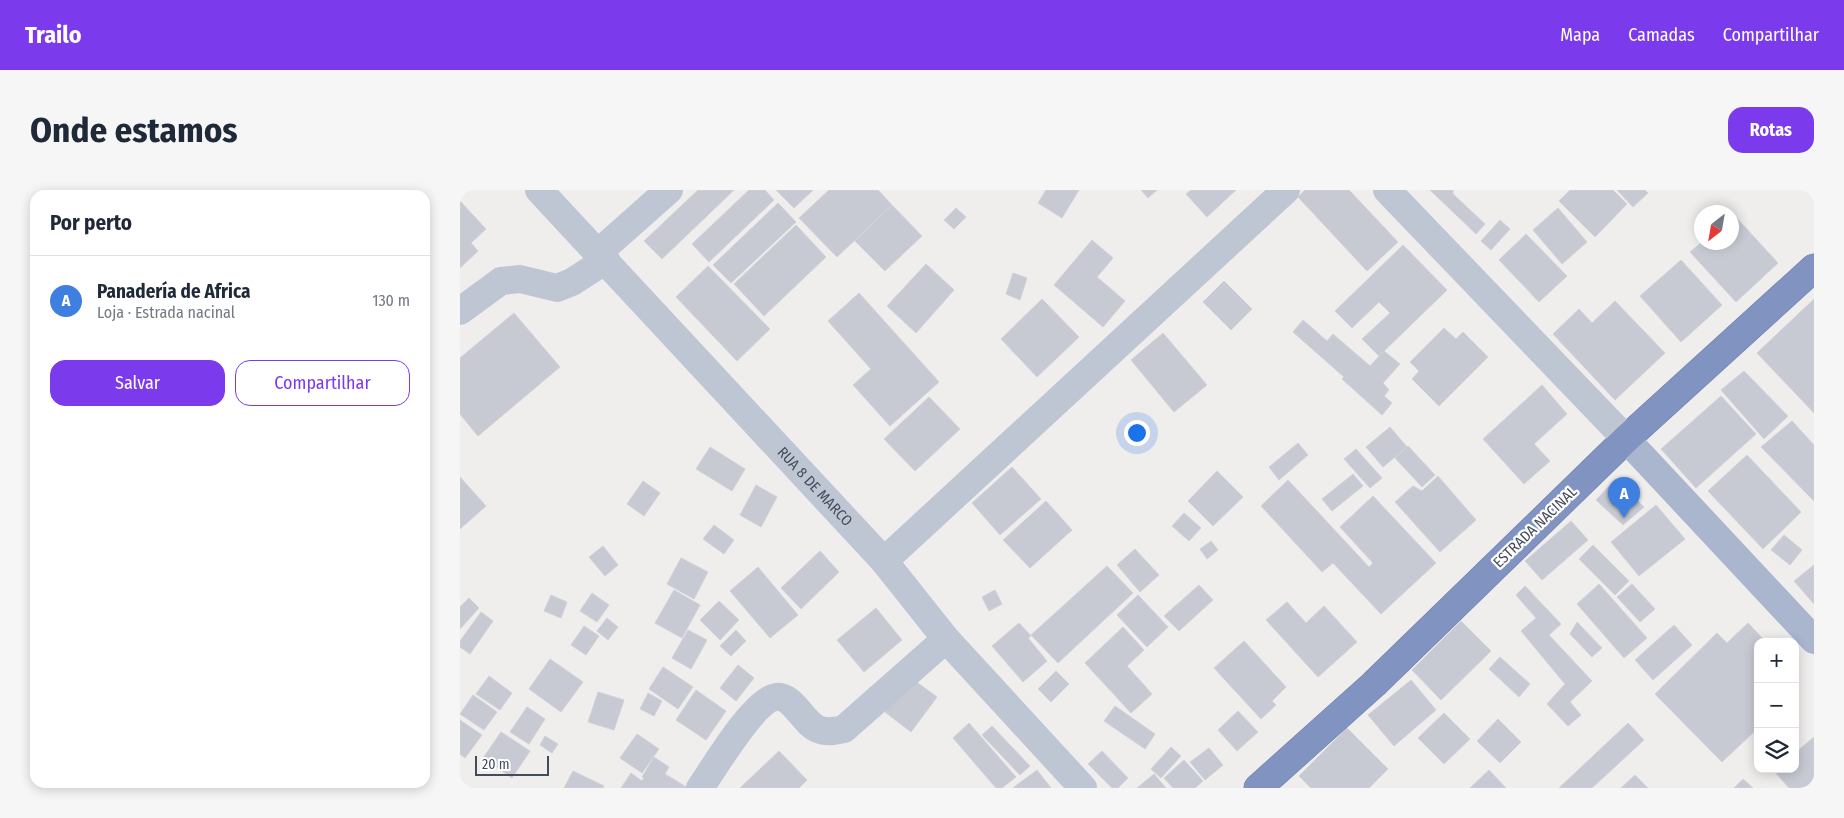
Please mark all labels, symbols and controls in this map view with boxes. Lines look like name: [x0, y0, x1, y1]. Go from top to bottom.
text: Trailo: [25, 21, 82, 49]
text: Mapa: [1560, 24, 1600, 46]
text: Camadas: [1628, 24, 1695, 46]
text: Compartilhar: [1723, 24, 1819, 46]
button: Rotas: [1728, 107, 1814, 153]
text: Onde estamos: [30, 109, 238, 151]
north arrow: [1694, 205, 1739, 250]
text: Por perto: [50, 210, 132, 236]
text: Panadería de Africa: [97, 280, 250, 303]
text: A: [62, 291, 70, 310]
text: 130 m: [372, 291, 410, 310]
text: Loja · Estrada nacinal: [97, 303, 235, 322]
button: Salvar: [50, 360, 225, 406]
button: Compartilhar: [235, 360, 410, 406]
your location: [1124, 420, 1150, 446]
street label: RUA 8 DE MARCO: [774, 443, 856, 530]
pin: A: [1608, 477, 1640, 518]
street label: ESTRADA NACINAL: [1490, 482, 1581, 571]
map controls: [1754, 638, 1799, 773]
button: +: [1754, 638, 1799, 683]
button: −: [1754, 683, 1799, 728]
button: layers: [1754, 728, 1799, 773]
scale bar: [475, 753, 549, 776]
text: 20 m: [482, 756, 510, 773]

